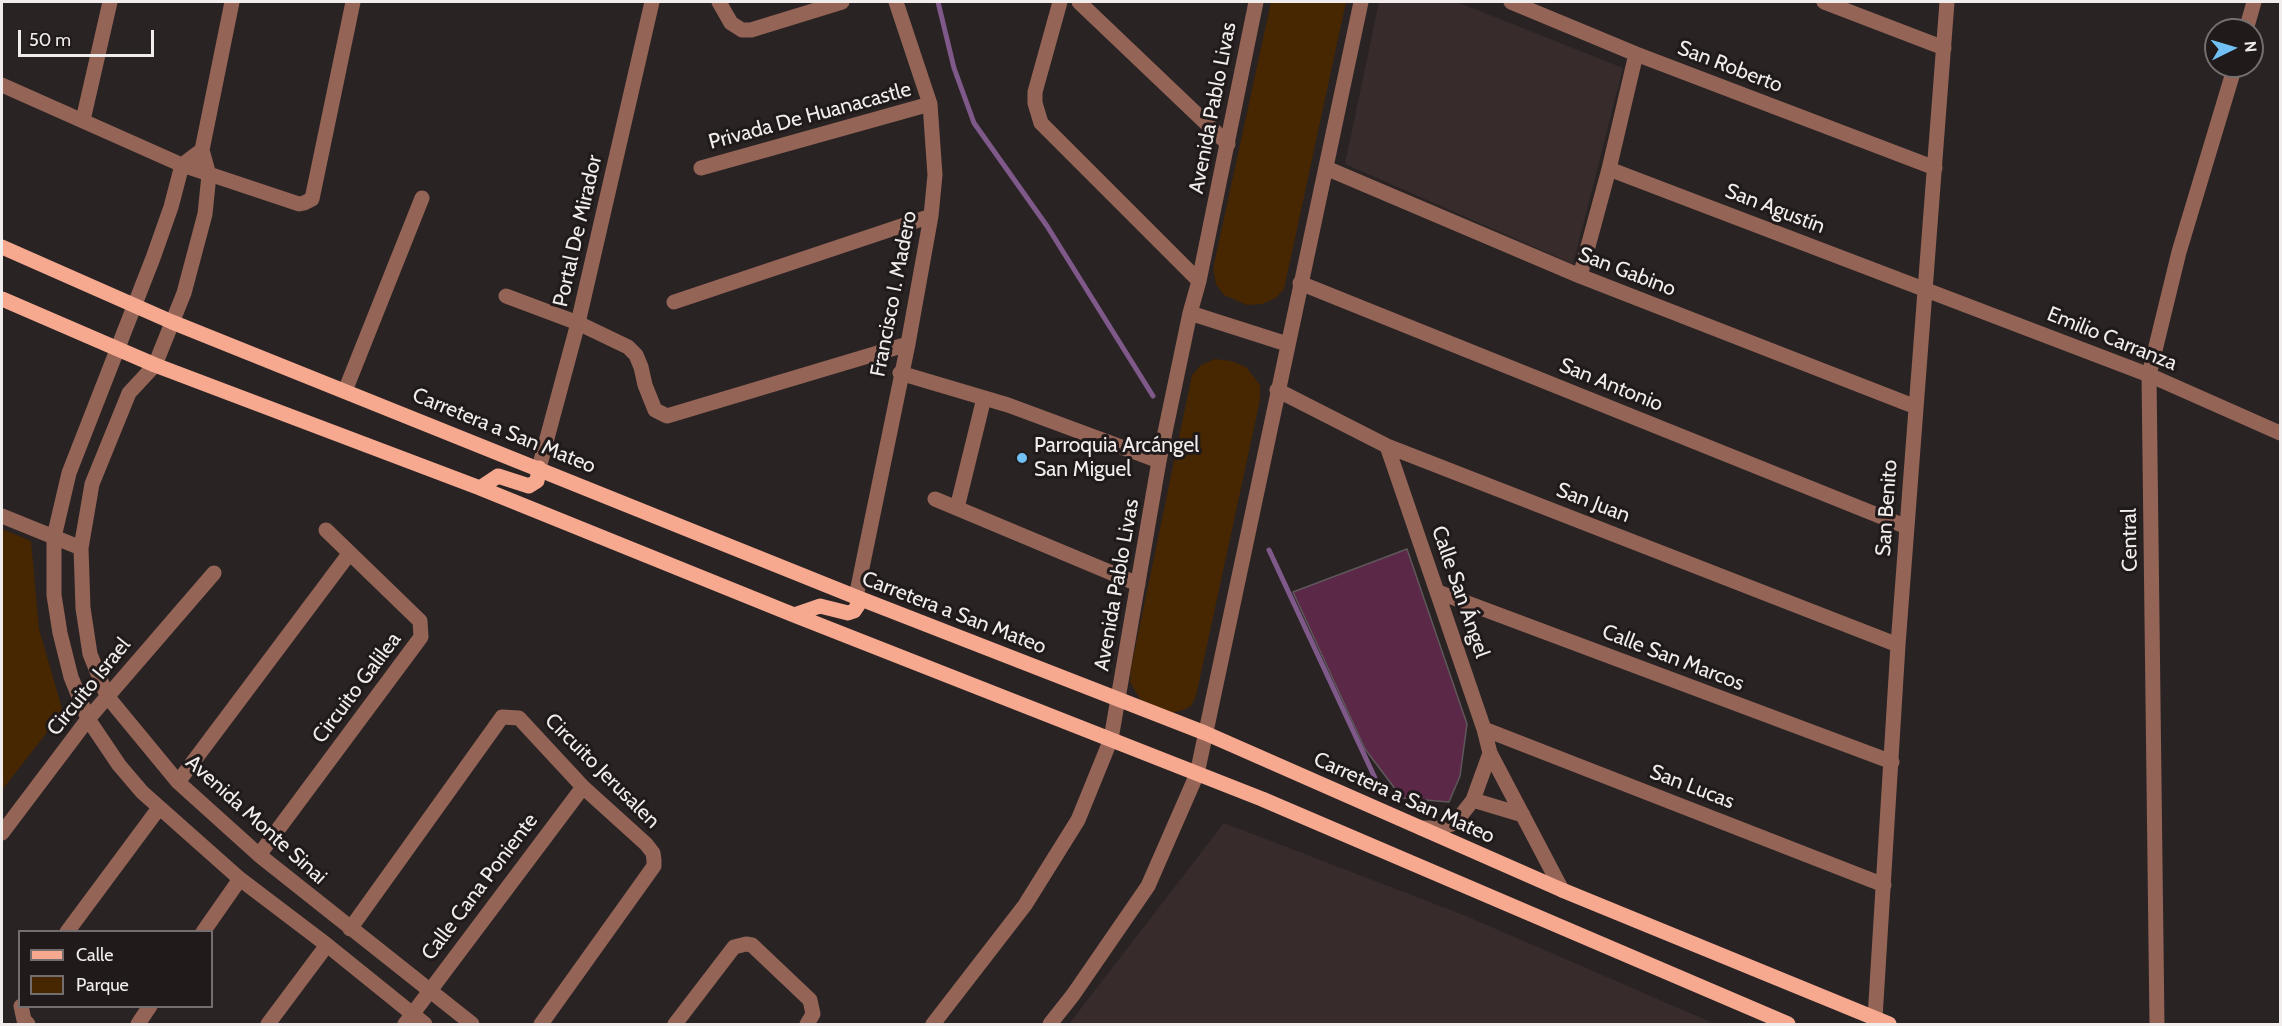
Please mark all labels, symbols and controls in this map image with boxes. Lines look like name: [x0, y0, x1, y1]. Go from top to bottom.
scale bar: [21, 18, 158, 56]
north arrow: [2204, 18, 2264, 78]
street label: Avenida Pablo Livas: [1184, 20, 1242, 196]
text: 50 m: [29, 29, 71, 51]
street label: San Roberto: [1674, 35, 1786, 99]
text: N: [2240, 40, 2260, 53]
street label: Privada De Huanacastle: [706, 77, 914, 155]
street label: Portal De Mirador: [548, 153, 608, 309]
street label: San Agustín: [1721, 178, 1829, 240]
street label: Francisco I. Madero: [866, 209, 922, 379]
street label: San Gabino: [1575, 242, 1679, 302]
street label: Emilio Carranza: [2043, 301, 2181, 377]
street label: San Antonio: [1555, 353, 1667, 417]
street label: Carretera a San Mateo: [409, 383, 599, 479]
place label: Parroquia Arcángel San Miguel: [1034, 433, 1199, 483]
marker: Parroquia Arcángel San Miguel: [1015, 451, 1029, 465]
street label: San Benito: [1871, 459, 1903, 557]
street label: San Juan: [1553, 477, 1633, 529]
street label: Avenida Pablo Livas: [1089, 497, 1145, 673]
street label: Central: [2117, 508, 2143, 572]
street label: Calle San Ángel: [1426, 523, 1494, 661]
street label: Carretera a San Mateo: [858, 566, 1050, 660]
street label: Calle San Marcos: [1598, 619, 1748, 697]
street label: Circuito Galilea: [307, 628, 407, 748]
street label: Circuito Israel: [42, 633, 136, 741]
street label: Circuito Jerusalen: [539, 708, 665, 834]
street label: Carretera a San Mateo: [1310, 747, 1498, 849]
street label: Avenida Monte Sinai: [180, 750, 332, 890]
street label: San Lucas: [1646, 759, 1738, 815]
street label: Calle Cana Poniente: [417, 809, 543, 965]
legend: [18, 930, 213, 1008]
text: Calle: [76, 944, 113, 966]
text: Parque: [76, 974, 129, 996]

